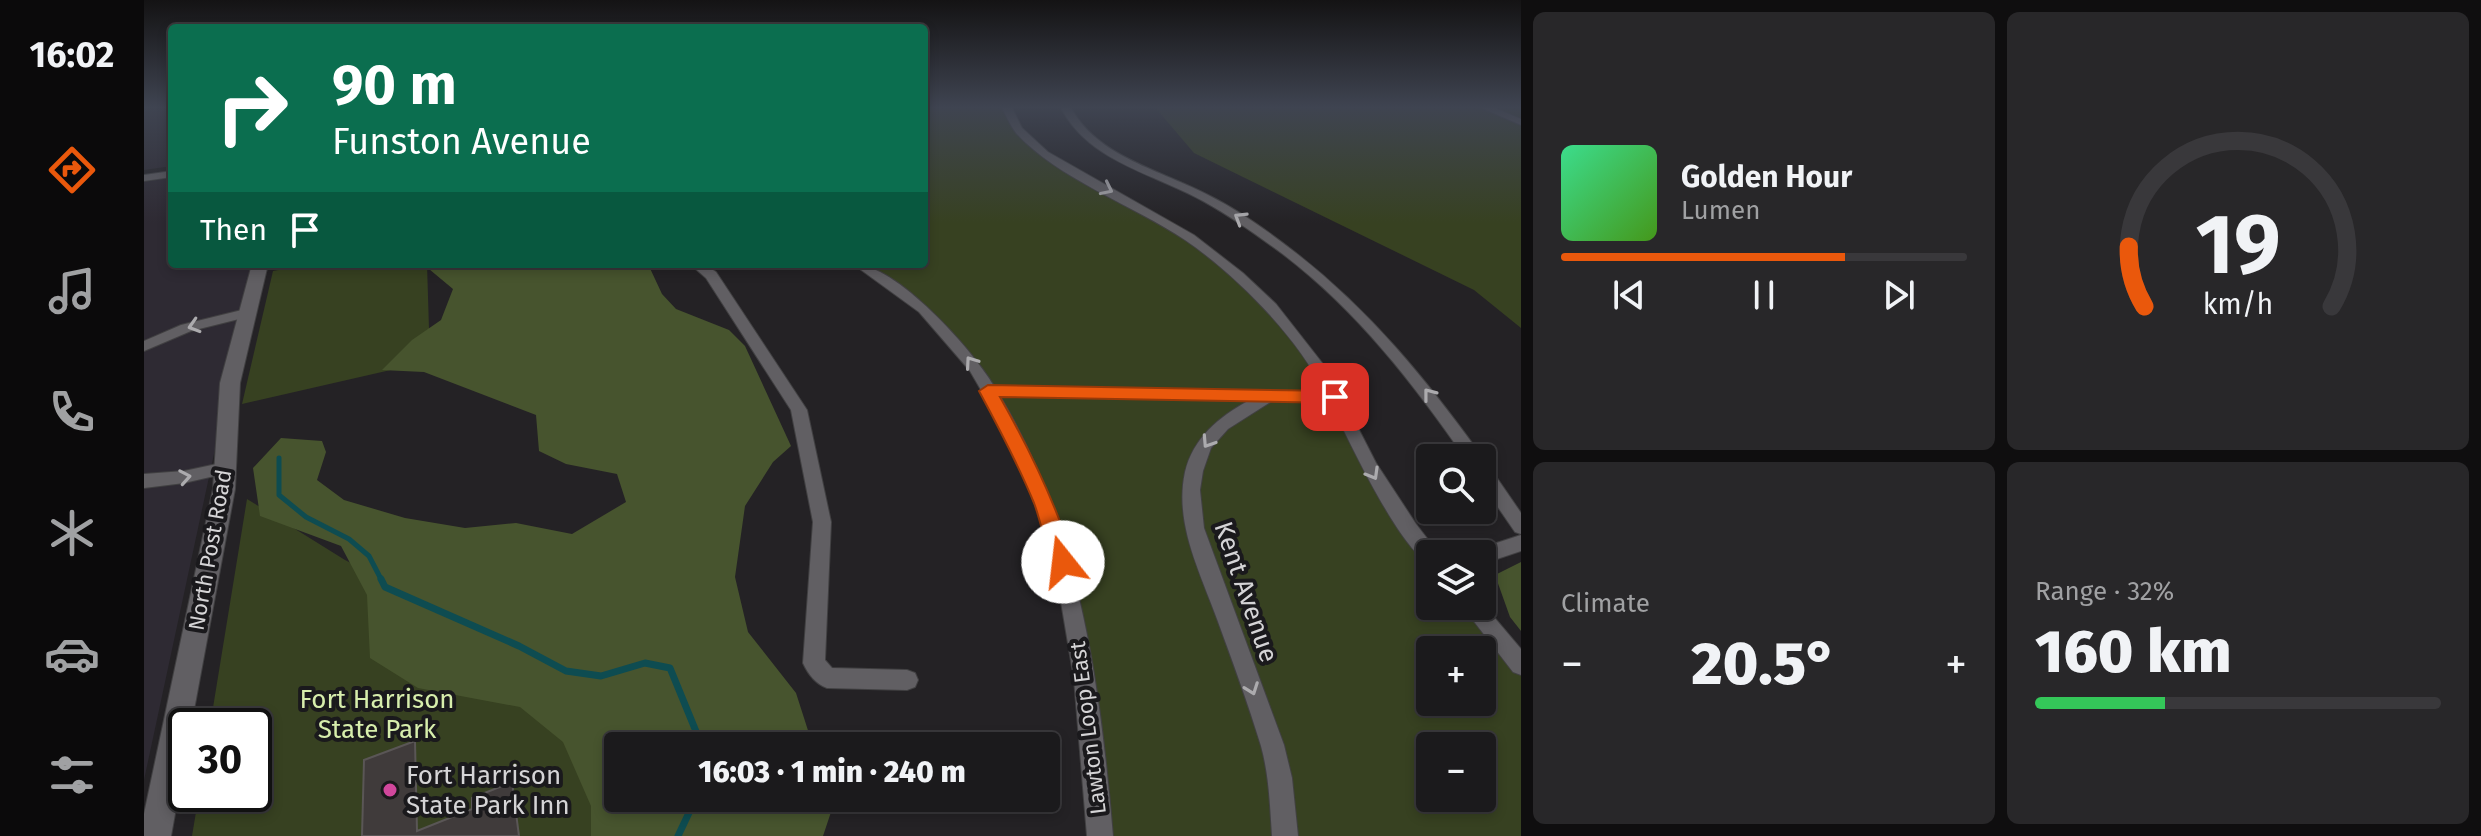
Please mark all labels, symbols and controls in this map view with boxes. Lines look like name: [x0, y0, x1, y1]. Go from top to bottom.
text: 16:02: [30, 33, 114, 77]
text: 90 m: [332, 52, 457, 119]
icon: right: [200, 56, 304, 160]
text: Funston Avenue: [332, 120, 591, 164]
icon: directions: [44, 142, 100, 198]
text: Golden Hour: [1681, 159, 1852, 195]
one-way arrow: [1098, 180, 1113, 195]
text: 19: [2195, 194, 2281, 294]
text: Lumen: [1681, 195, 1760, 226]
icon: arrive: [283, 208, 327, 252]
text: Then: [200, 212, 267, 248]
one-way arrow: [1234, 213, 1249, 228]
icon: music: [44, 263, 100, 319]
icon: previous: [1607, 273, 1651, 317]
icon: pause: [1742, 273, 1786, 317]
icon: next: [1877, 273, 1921, 317]
text: km/h: [2203, 287, 2273, 322]
one-way arrow: [187, 317, 201, 333]
one-way arrow: [966, 357, 981, 371]
pin: [1301, 363, 1369, 431]
icon: arrive: [1313, 375, 1357, 419]
icon: phone: [44, 384, 100, 440]
one-way arrow: [1424, 389, 1439, 403]
one-way arrow: [1203, 434, 1218, 448]
map controls: [1416, 444, 1496, 812]
button: search: [1416, 444, 1496, 524]
one-way arrow: [1363, 465, 1379, 480]
street label: North Post Road: [183, 468, 237, 632]
one-way arrow: [178, 469, 192, 486]
icon: climate: [44, 505, 100, 561]
street label: Kent Avenue: [1207, 517, 1285, 667]
position arrow: [1021, 520, 1105, 604]
button: layers: [1416, 540, 1496, 620]
text: Range · 32%: [2035, 576, 2174, 607]
text: Climate: [1561, 588, 1650, 619]
text: 160 km: [2035, 616, 2231, 688]
icon: car: [44, 626, 100, 682]
text: 20.5°: [1691, 628, 1837, 700]
button: +: [1416, 636, 1496, 716]
text: −: [1561, 638, 1583, 691]
text: +: [1945, 638, 1967, 691]
street label: Lawton Loop East: [1064, 640, 1112, 816]
one-way arrow: [1242, 681, 1259, 695]
park label: Fort Harrison State Park: [299, 684, 455, 745]
speed limit sign: 30: [168, 708, 272, 812]
button: −: [1416, 732, 1496, 812]
icon: filters: [44, 747, 100, 803]
text: 16:03 · 1 min · 240 m: [698, 754, 966, 790]
place label: Fort Harrison State Park Inn: [406, 760, 570, 821]
marker: Fort Harrison State Park Inn: [381, 781, 399, 799]

